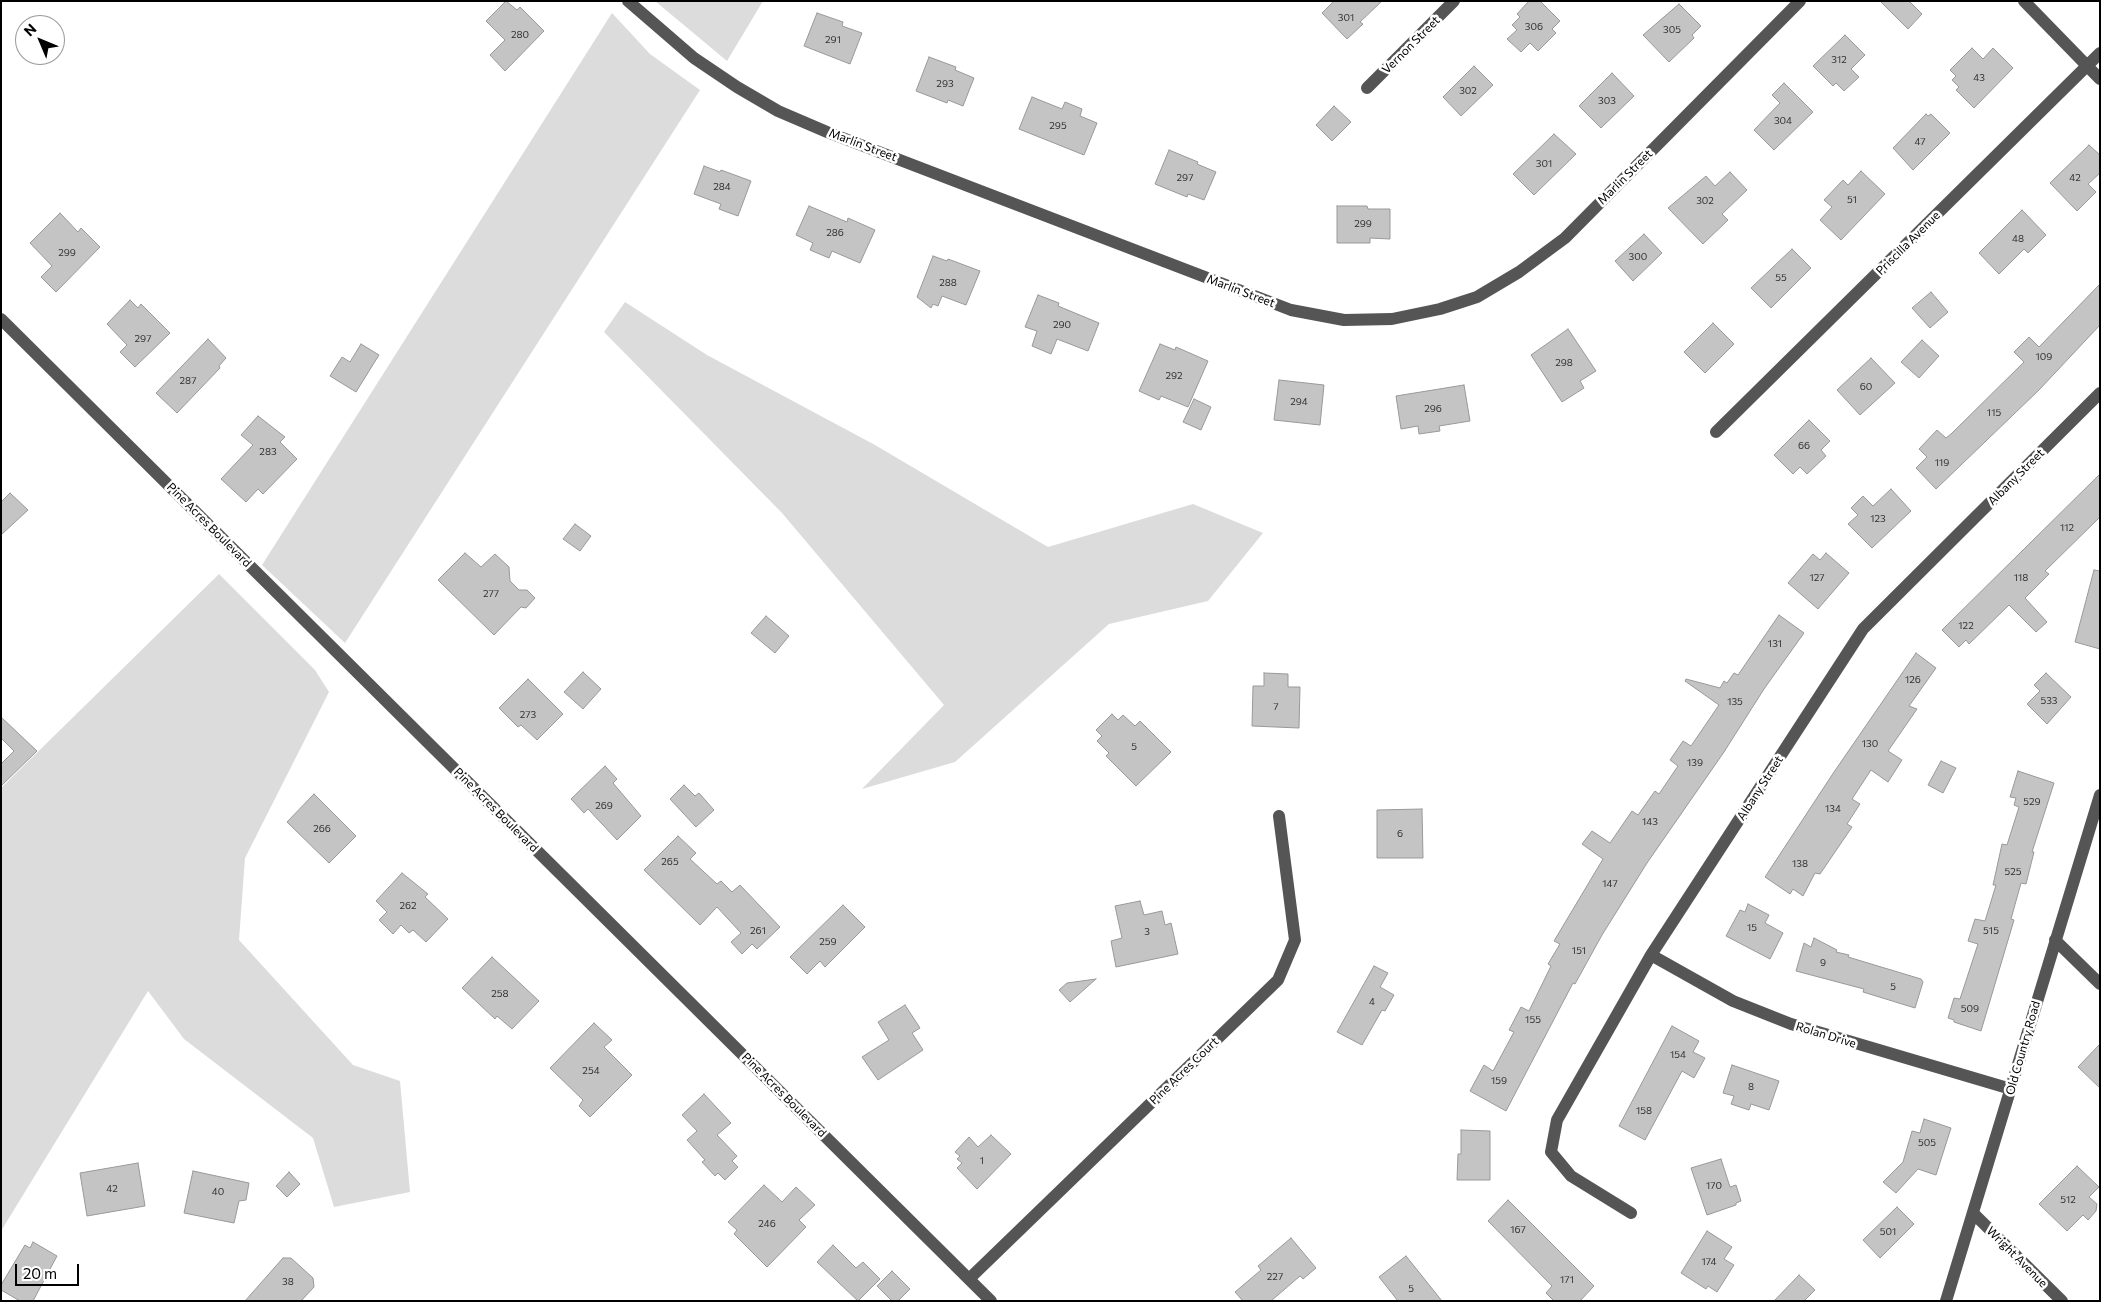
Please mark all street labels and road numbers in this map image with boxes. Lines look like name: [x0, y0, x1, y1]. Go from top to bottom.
street label: Vernon Street: [1379, 13, 1443, 77]
street label: Marlin Street: [827, 125, 899, 165]
street label: Marlin Street: [1595, 147, 1655, 207]
street label: Priscilla Avenue: [1873, 208, 1943, 278]
street label: Marlin Street: [1205, 271, 1277, 311]
street label: Albany Street: [1985, 446, 2047, 508]
street label: Pine Acres Boulevard: [164, 480, 254, 570]
street label: Albany Street: [1734, 753, 1786, 823]
street label: Pine Acres Boulevard: [451, 765, 541, 855]
street label: Old Country Road: [2003, 999, 2043, 1097]
street label: Rolan Drive: [1794, 1019, 1858, 1051]
street label: Pine Acres Court: [1146, 1034, 1222, 1108]
street label: Pine Acres Boulevard: [739, 1050, 829, 1140]
street label: Wright Avenue: [1984, 1224, 2050, 1290]

